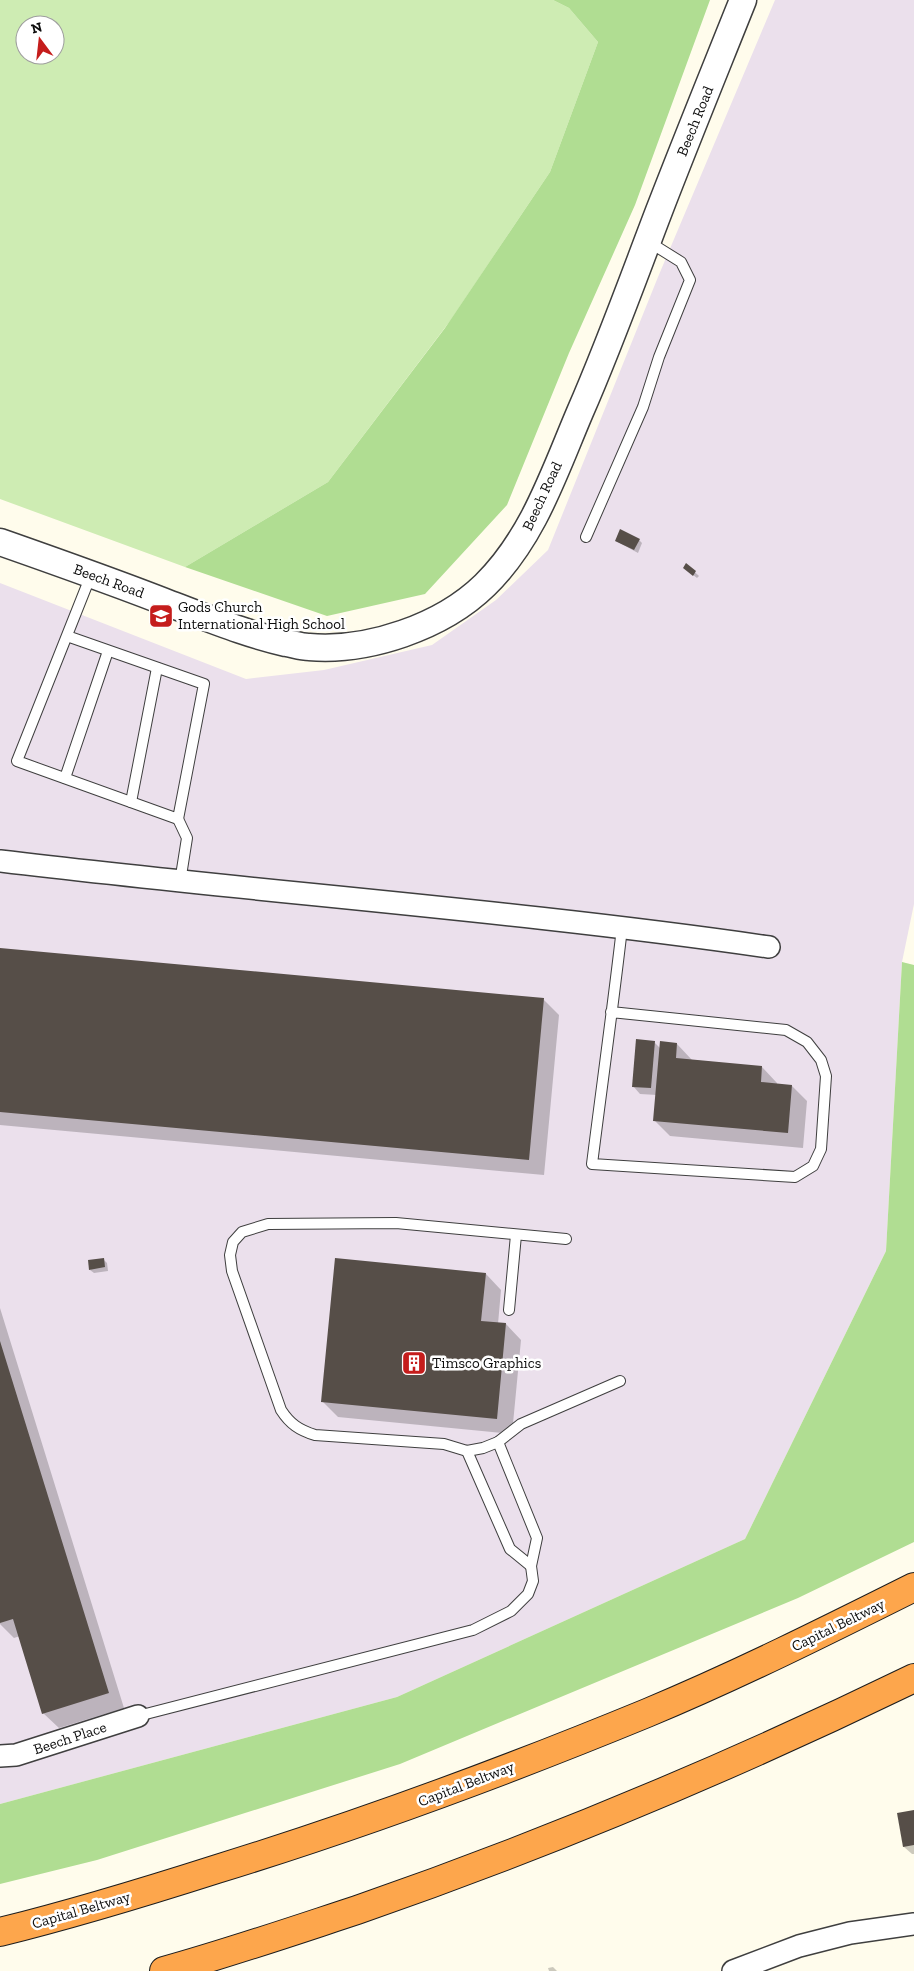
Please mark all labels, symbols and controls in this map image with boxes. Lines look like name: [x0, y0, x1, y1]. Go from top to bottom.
north arrow: [15, 15, 65, 65]
text: N: [29, 18, 44, 38]
street label: Beech Road: [673, 83, 717, 159]
street label: Beech Road: [518, 458, 566, 533]
street label: Beech Road: [71, 560, 148, 602]
place label: Gods Church International High School: [178, 598, 345, 633]
school or university icon: Gods Church International High School: [148, 603, 174, 629]
building icon: Timsco Graphics: [401, 1350, 427, 1376]
place label: Timsco Graphics: [432, 1354, 541, 1372]
street label: Capital Beltway: [789, 1595, 888, 1655]
street label: Beech Place: [31, 1718, 109, 1758]
street label: Capital Beltway: [415, 1757, 517, 1811]
street label: Capital Beltway: [30, 1887, 133, 1933]

